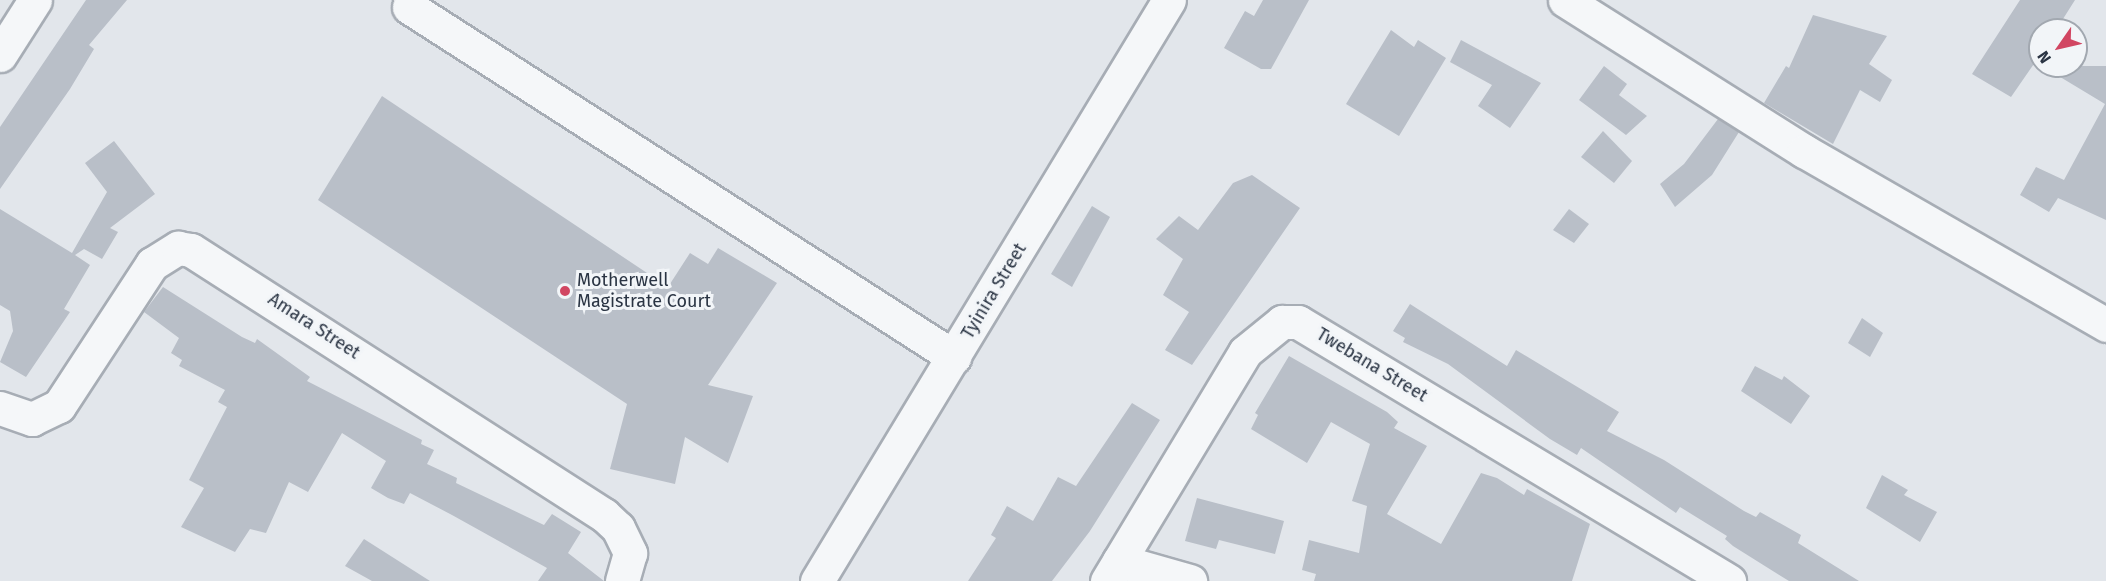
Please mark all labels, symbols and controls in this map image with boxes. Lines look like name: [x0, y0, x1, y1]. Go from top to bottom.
north arrow: [2028, 18, 2088, 78]
text: N: [2033, 48, 2055, 67]
street label: Tyinira Street: [957, 239, 1031, 343]
place label: Motherwell Magistrate Court: [577, 270, 711, 312]
marker: Motherwell Magistrate Court: [558, 284, 572, 298]
street label: Amara Street: [264, 288, 364, 364]
street label: Twebana Street: [1313, 323, 1431, 407]

